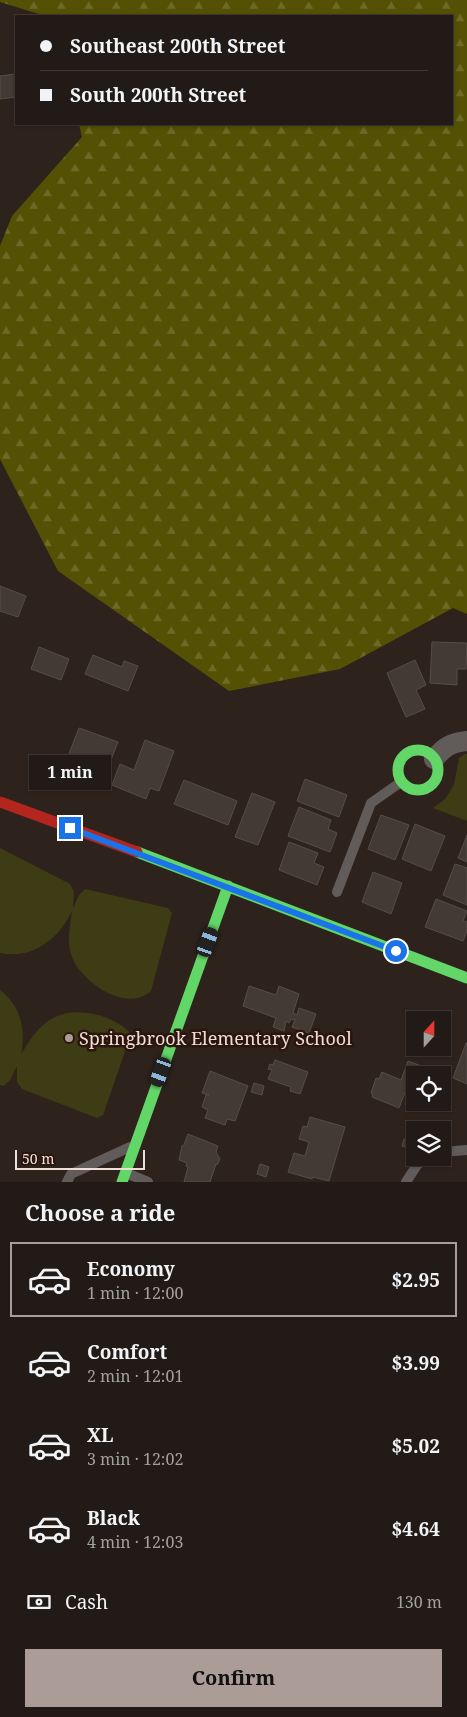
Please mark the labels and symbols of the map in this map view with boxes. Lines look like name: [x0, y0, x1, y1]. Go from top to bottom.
callout: 1 min: [29, 756, 111, 790]
route end: [59, 817, 81, 839]
car: [195, 925, 220, 959]
route start: [385, 940, 407, 962]
north arrow: [406, 1011, 451, 1056]
place label: Springbrook Elementary School: [79, 1026, 352, 1050]
marker: Springbrook Elementary School: [63, 1032, 75, 1044]
car: [148, 1055, 173, 1089]
scale bar: [15, 1147, 145, 1170]

